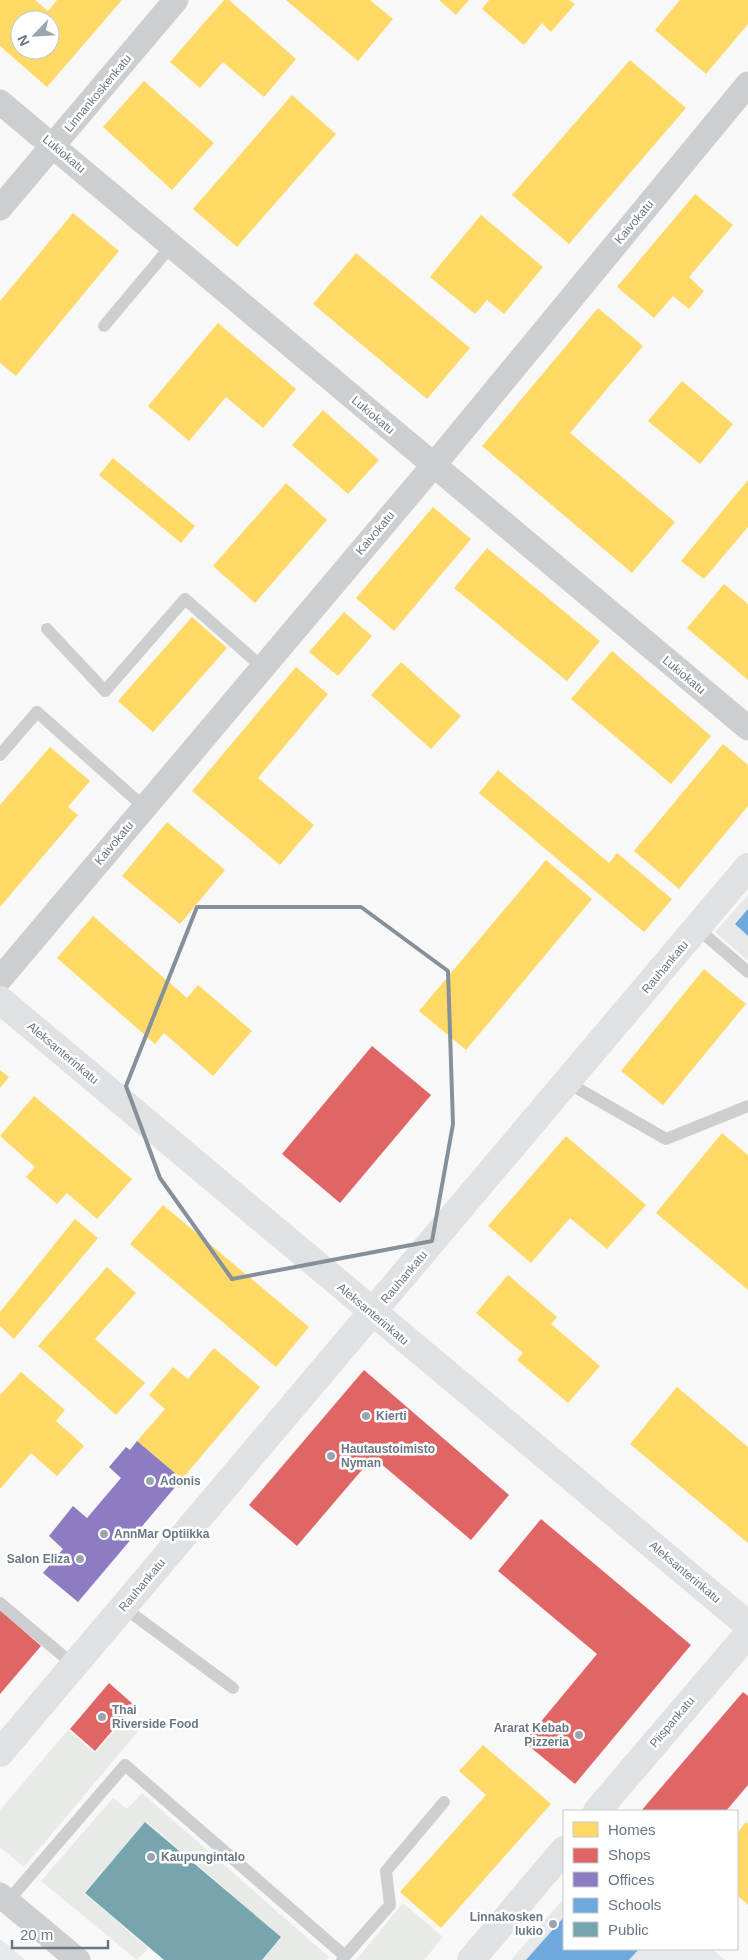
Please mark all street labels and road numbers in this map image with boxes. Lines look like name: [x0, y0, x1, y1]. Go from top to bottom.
street label: Linnankoskenkatu: [62, 51, 134, 135]
street label: Lukiokatu: [40, 132, 88, 176]
street label: Kaivokatu: [612, 197, 656, 247]
street label: Lukiokatu: [349, 393, 397, 437]
street label: Kaivokatu: [353, 508, 397, 558]
street label: Lukiokatu: [660, 653, 708, 697]
street label: Kaivokatu: [92, 818, 136, 868]
street label: Rauhankatu: [639, 938, 691, 996]
street label: Aleksanterinkatu: [25, 1019, 101, 1087]
street label: Rauhankatu: [378, 1248, 430, 1306]
street label: Aleksanterinkatu: [335, 1280, 411, 1348]
street label: Aleksanterinkatu: [647, 1538, 723, 1606]
street label: Rauhankatu: [116, 1556, 168, 1614]
street label: Piispankatu: [647, 1694, 697, 1750]

